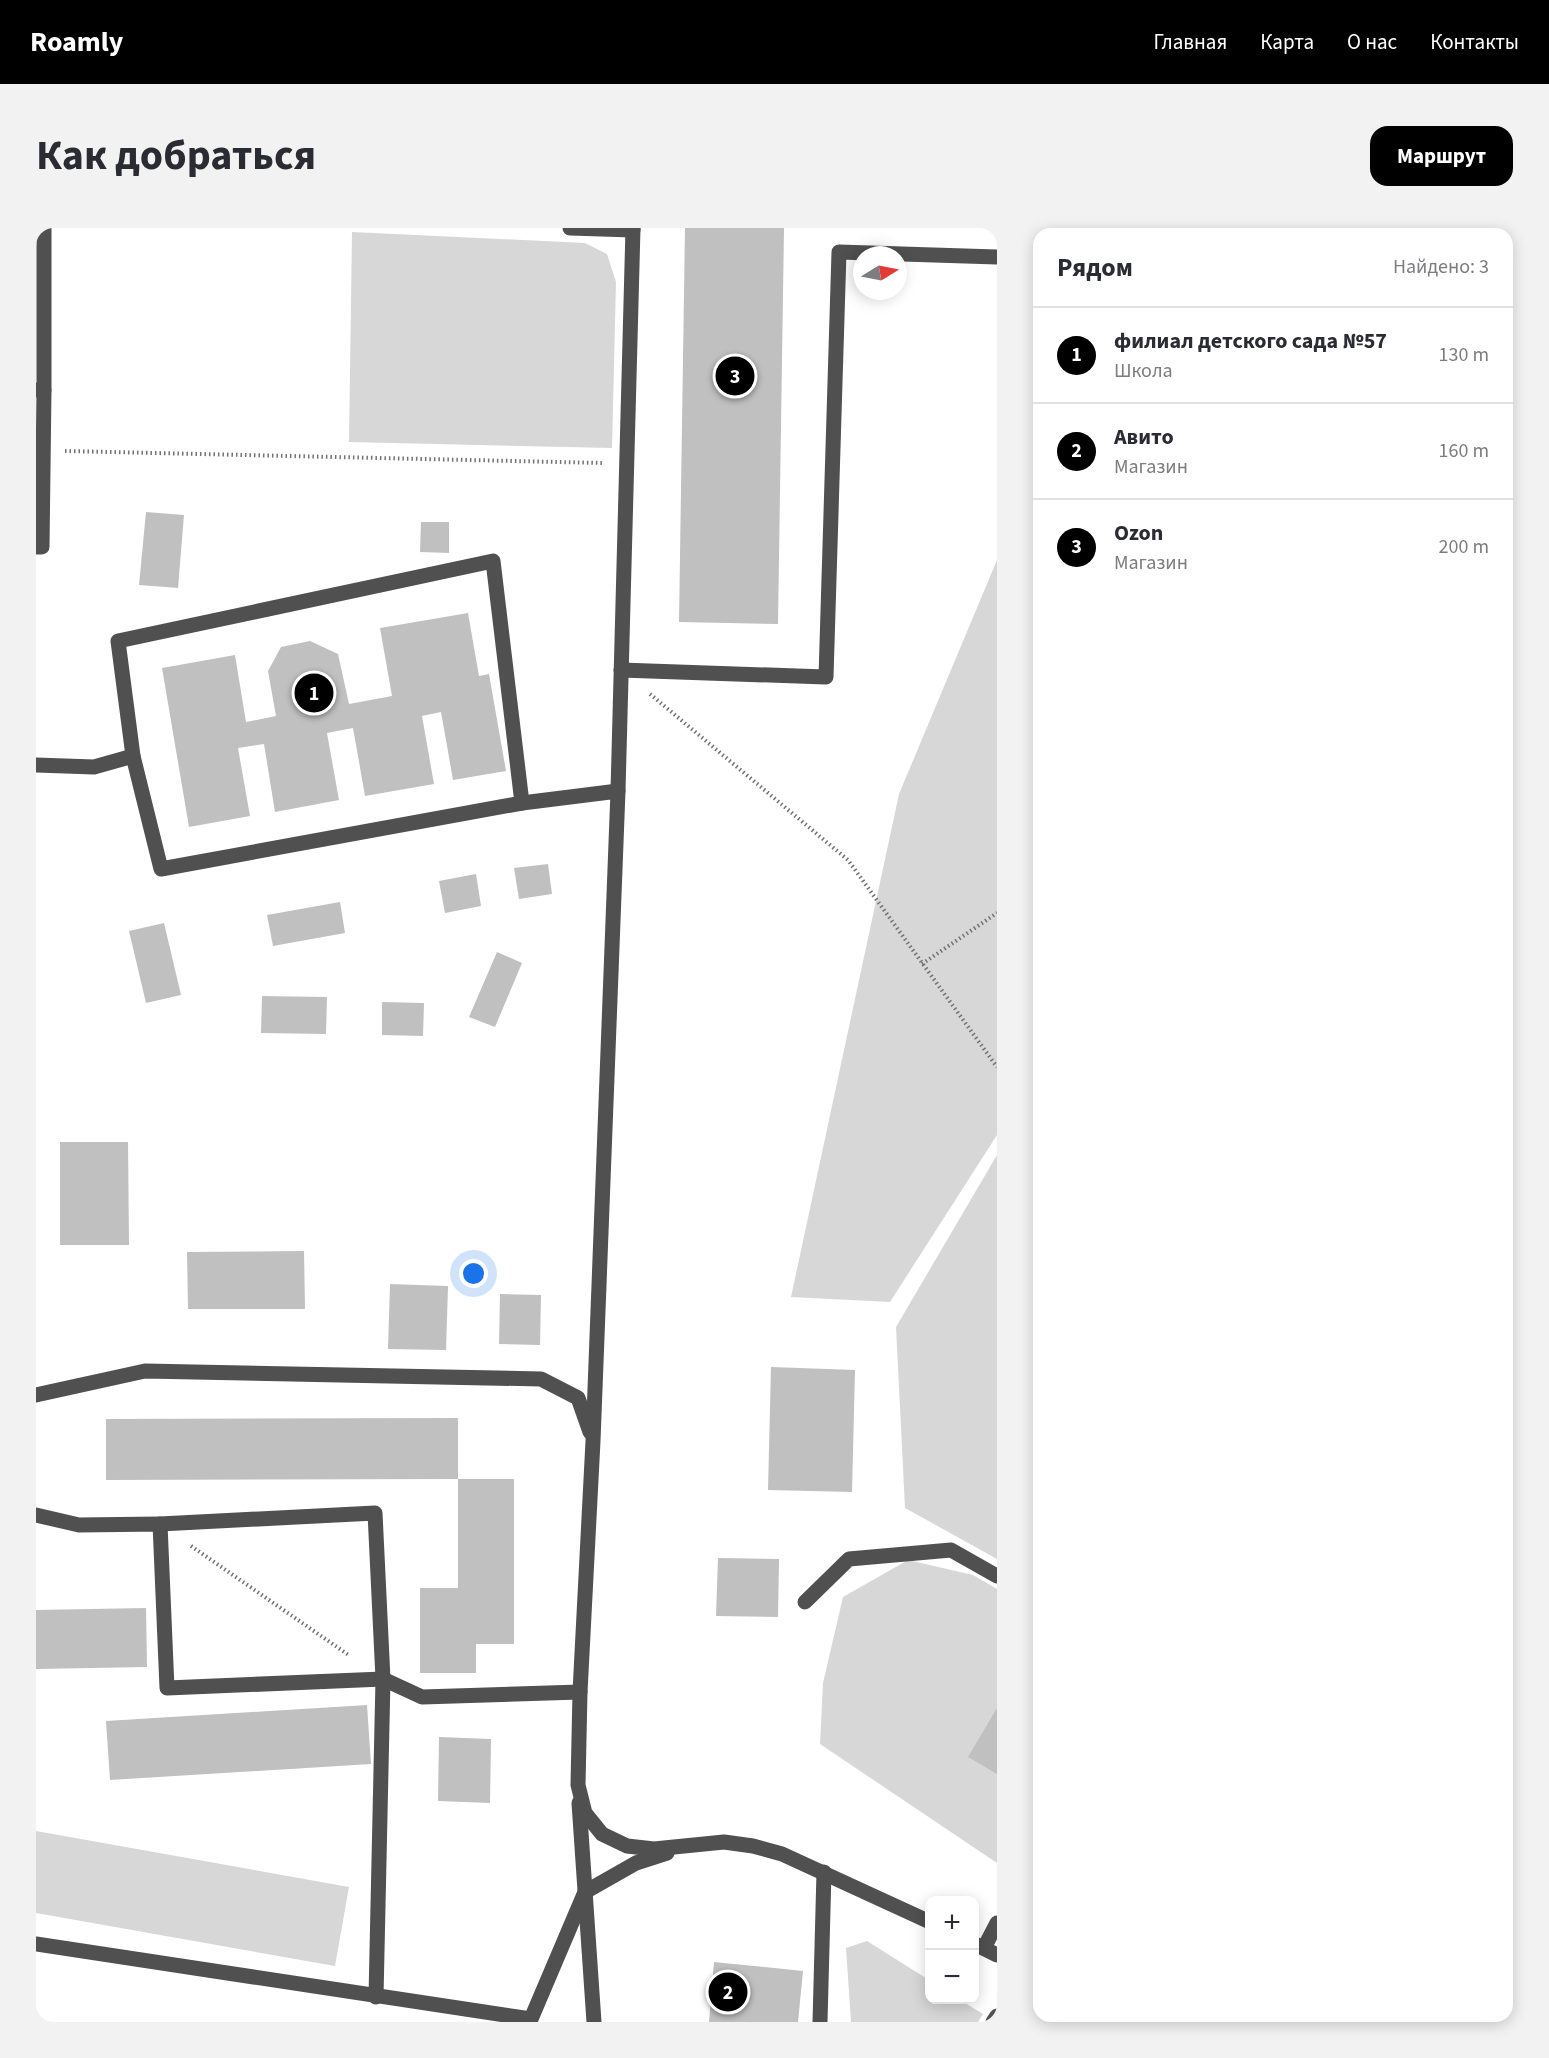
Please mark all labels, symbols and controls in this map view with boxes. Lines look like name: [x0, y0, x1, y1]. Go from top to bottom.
text: Roamly: [30, 22, 123, 62]
text: Главная: [1154, 27, 1227, 57]
text: Карта: [1260, 27, 1314, 57]
text: О нас: [1347, 27, 1397, 57]
text: Контакты: [1430, 27, 1519, 57]
text: Как добраться: [36, 126, 316, 186]
button: Маршрут: [1370, 126, 1513, 186]
north arrow: [853, 246, 907, 300]
text: Рядом: [1057, 249, 1133, 286]
text: Найдено: 3: [1393, 253, 1489, 281]
text: филиал детского сада №57: [1114, 325, 1387, 357]
text: 1: [1071, 341, 1082, 369]
text: 130 m: [1439, 341, 1489, 369]
pin: 3: [716, 354, 754, 398]
text: Школа: [1114, 357, 1173, 385]
text: Авито: [1114, 421, 1174, 453]
text: 2: [1071, 437, 1082, 465]
text: 160 m: [1439, 437, 1489, 465]
text: Магазин: [1114, 453, 1188, 481]
text: Ozon: [1114, 517, 1163, 549]
text: 3: [1071, 533, 1082, 561]
text: 200 m: [1439, 533, 1489, 561]
text: Магазин: [1114, 549, 1188, 577]
pin: 1: [294, 670, 334, 716]
your location: [459, 1259, 488, 1288]
map controls: [925, 1896, 979, 2004]
button: +: [925, 1896, 979, 1950]
button: −: [925, 1950, 979, 2004]
pin: 2: [708, 1970, 748, 2014]

